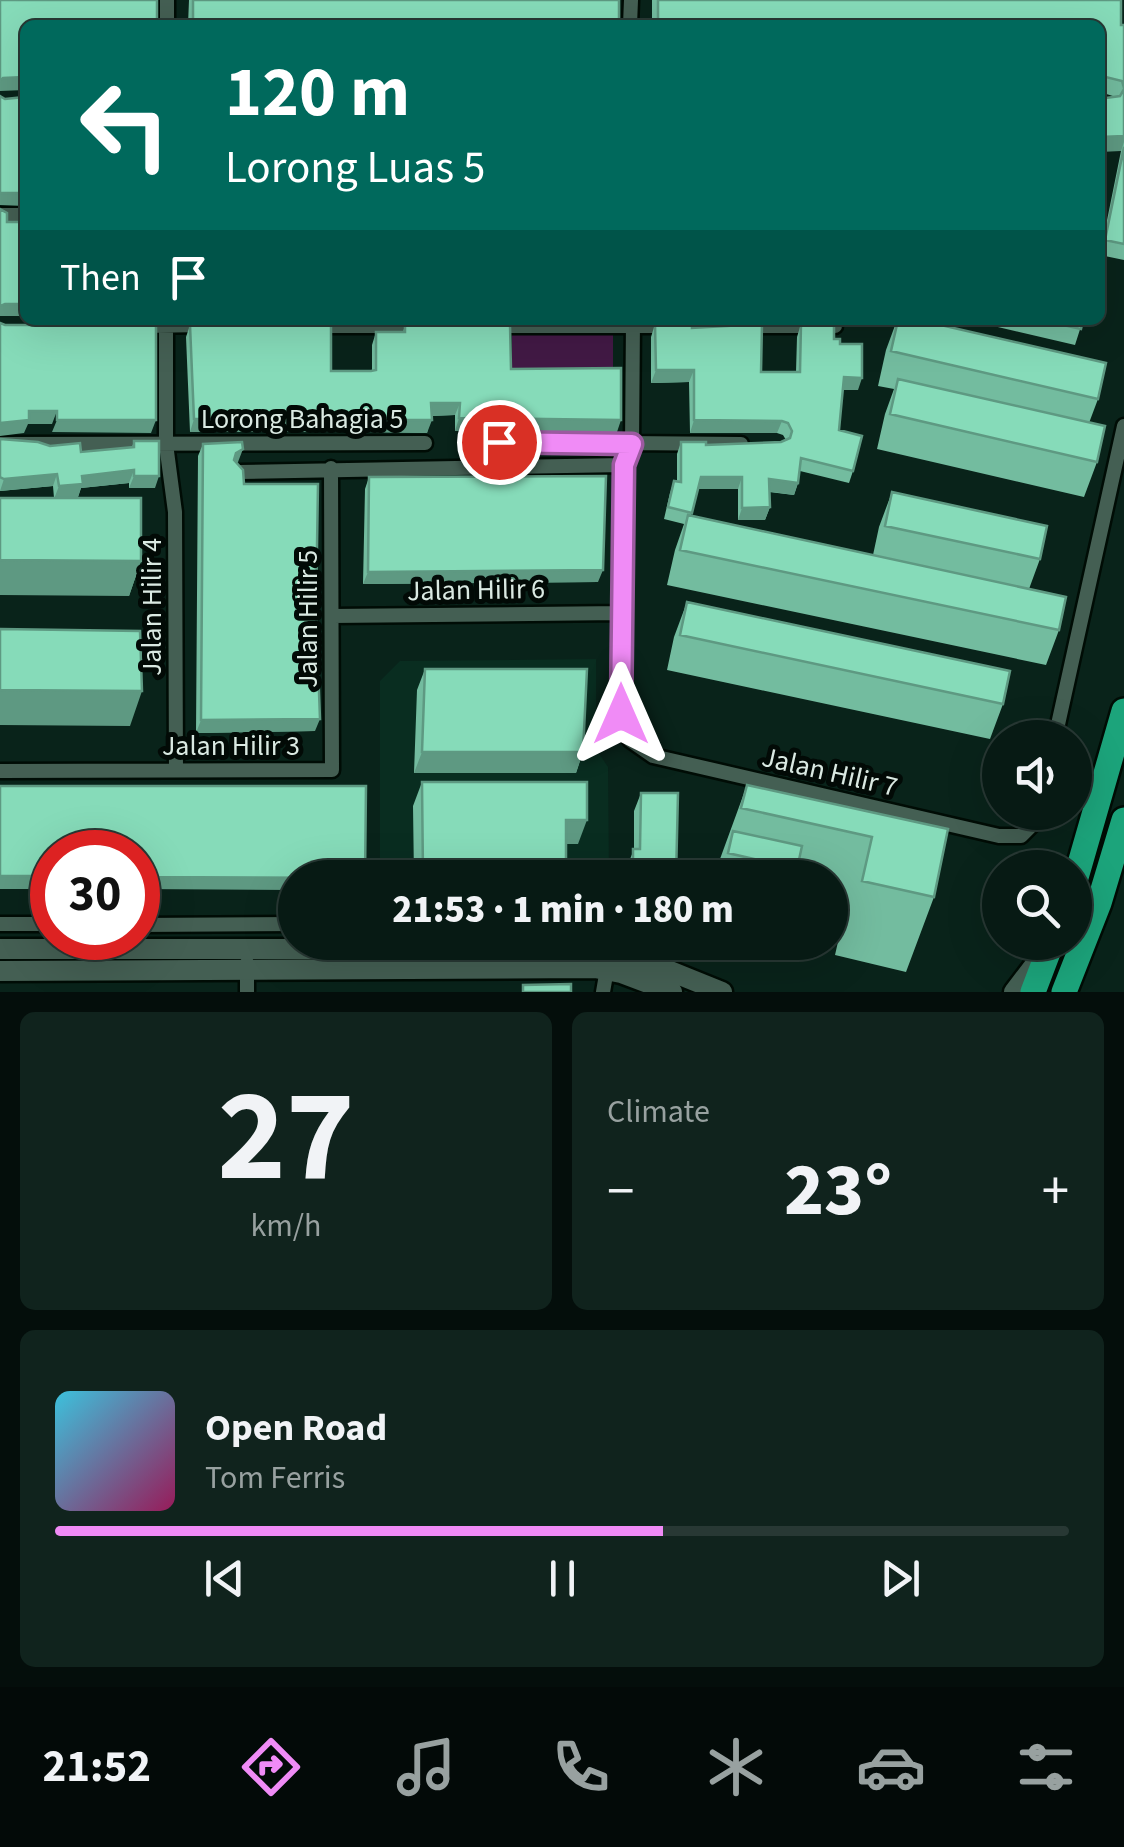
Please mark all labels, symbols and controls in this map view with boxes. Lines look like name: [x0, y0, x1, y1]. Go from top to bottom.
text: 120 m: [225, 43, 410, 143]
icon: left: [60, 60, 190, 190]
text: Lorong Luas 5: [225, 136, 485, 200]
icon: arrive: [161, 250, 216, 305]
text: Then: [60, 251, 141, 305]
street label: Lorong Bahagia 5: [201, 399, 403, 439]
pin: [457, 400, 542, 485]
icon: arrive: [472, 415, 527, 470]
street label: Jalan Hilir 4: [132, 538, 172, 676]
street label: Jalan Hilir 5: [288, 550, 328, 688]
street label: Jalan Hilir 6: [407, 569, 545, 611]
position arrow: [569, 662, 673, 766]
map controls: [982, 720, 1092, 960]
button: sound: [982, 720, 1092, 830]
street label: Jalan Hilir 3: [162, 726, 300, 766]
street label: Jalan Hilir 7: [758, 737, 902, 807]
speed limit sign: 30: [30, 830, 160, 960]
button: search: [982, 850, 1092, 960]
text: 21:53 · 1 min · 180 m: [392, 883, 734, 937]
text: 27: [217, 1045, 355, 1230]
text: Climate: [607, 1089, 710, 1135]
text: 23°: [784, 1137, 892, 1244]
text: −: [607, 1153, 634, 1231]
text: +: [1042, 1153, 1069, 1231]
text: km/h: [251, 1203, 321, 1249]
text: Open Road: [205, 1401, 387, 1455]
text: Tom Ferris: [205, 1455, 345, 1501]
icon: previous: [197, 1551, 252, 1606]
icon: pause: [535, 1551, 590, 1606]
icon: next: [873, 1551, 928, 1606]
icon: directions: [236, 1732, 306, 1802]
icon: music: [391, 1732, 461, 1802]
icon: phone: [546, 1732, 616, 1802]
icon: climate: [701, 1732, 771, 1802]
icon: car: [856, 1732, 926, 1802]
icon: filters: [1011, 1732, 1081, 1802]
text: 21:52: [43, 1735, 151, 1799]

